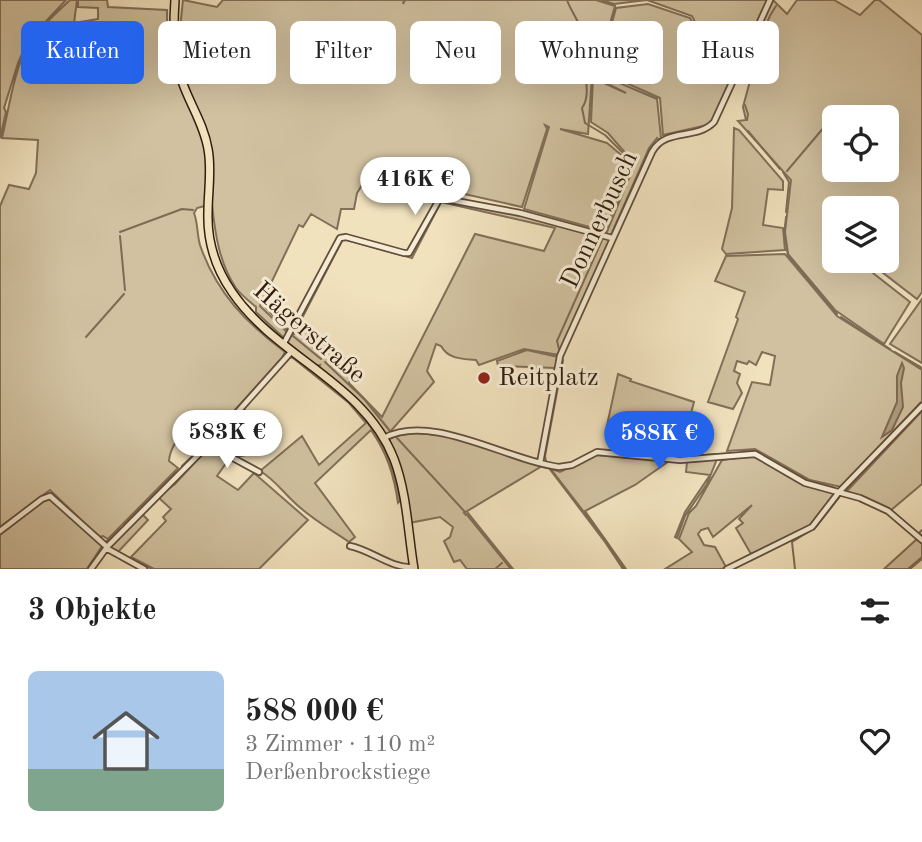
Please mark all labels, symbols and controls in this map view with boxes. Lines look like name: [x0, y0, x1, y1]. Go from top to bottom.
chip: Kaufen: [21, 21, 144, 84]
chip: Mieten: [158, 21, 276, 84]
chip: Filter: [290, 21, 396, 84]
chip: Neu: [410, 21, 501, 84]
chip: Wohnung: [515, 21, 663, 84]
chip: Haus: [677, 21, 779, 84]
map controls: [822, 105, 899, 273]
button: locate: [822, 105, 899, 182]
street label: Donnerbusch: [557, 148, 643, 292]
pin: 416K €: [358, 158, 472, 217]
text: 416K €: [376, 168, 454, 191]
button: layers: [822, 196, 899, 273]
street label: Hägerstraße: [248, 277, 370, 389]
place label: Reitplatz: [498, 365, 599, 391]
marker: Reitplatz: [476, 370, 492, 386]
pin: 583K €: [170, 410, 284, 470]
pin: 588K €: [602, 412, 716, 471]
text: 583K €: [188, 421, 266, 444]
text: 588K €: [620, 422, 698, 445]
icon: filters: [856, 592, 894, 630]
text: 3 Objekte: [28, 596, 157, 626]
text: 588 000 €: [245, 697, 384, 727]
icon: home: [84, 699, 168, 783]
icon: heart: [856, 722, 894, 760]
text: 3 Zimmer · 110 m²: [245, 733, 435, 756]
text: Derßenbrockstiege: [245, 761, 430, 784]

